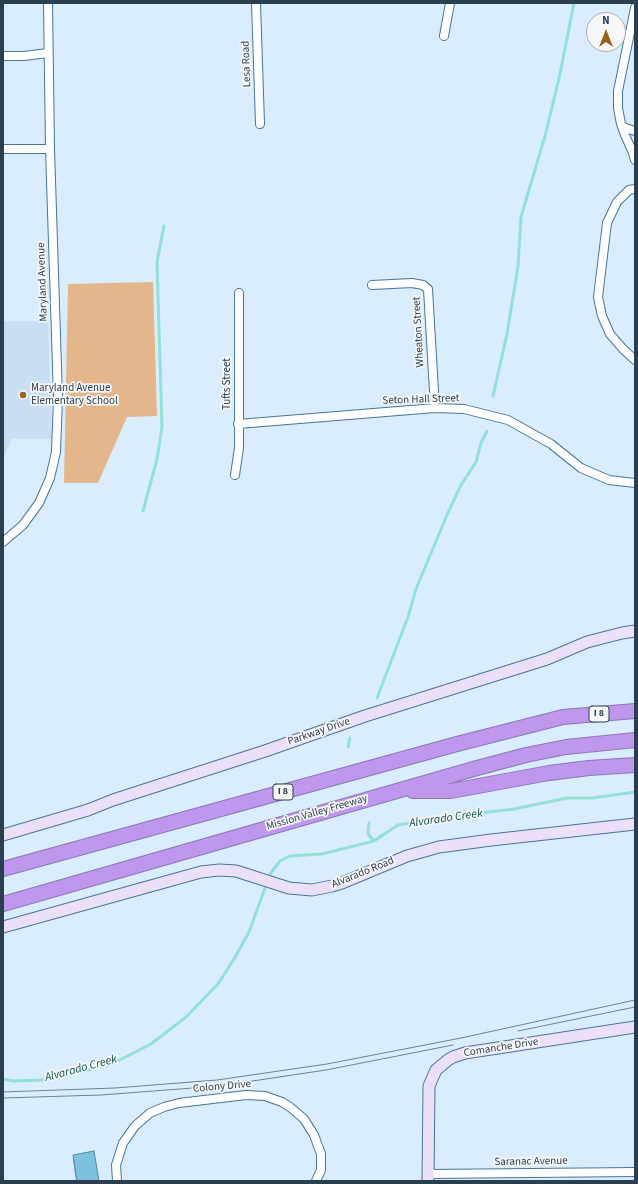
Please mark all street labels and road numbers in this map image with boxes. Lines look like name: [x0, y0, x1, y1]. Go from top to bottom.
street label: Lesa Road: [240, 40, 254, 88]
street label: Maryland Avenue: [35, 242, 51, 322]
street label: Wheaton Street: [411, 296, 427, 368]
street label: Tufts Street: [221, 358, 235, 410]
street label: Seton Hall Street: [382, 392, 460, 408]
road number: I 8: [589, 706, 609, 722]
street label: Parkway Drive: [286, 715, 352, 749]
road number: I 8: [273, 784, 293, 800]
street label: Mission Valley Freeway: [265, 792, 369, 834]
street label: Alvarado Road: [330, 854, 396, 892]
street label: Comanche Drive: [463, 1036, 539, 1060]
street label: Colony Drive: [192, 1078, 252, 1096]
street label: Saranac Avenue: [494, 1155, 568, 1169]

